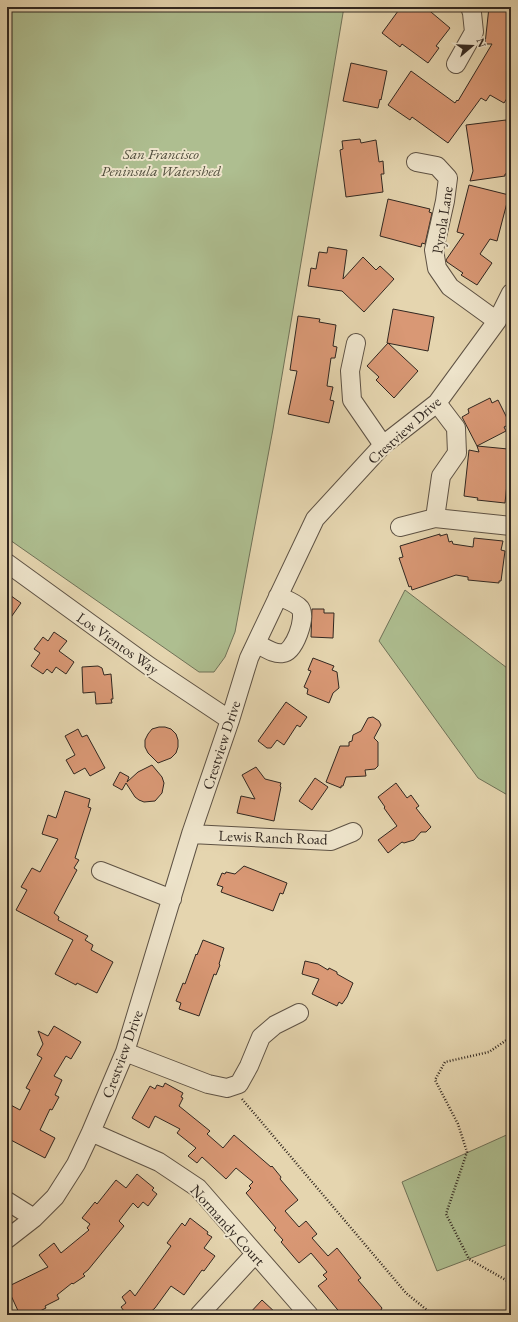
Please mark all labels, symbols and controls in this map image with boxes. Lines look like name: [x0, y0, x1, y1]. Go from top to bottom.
north arrow: [452, 26, 492, 66]
text: N: [473, 36, 490, 49]
park label: San Francisco Peninsula Watershed: [101, 144, 221, 180]
street label: Pyrola Lane: [427, 185, 457, 255]
street label: Crestview Drive: [363, 392, 445, 468]
street label: Los Vientos Way: [73, 608, 163, 679]
street label: Crestview Drive: [198, 698, 244, 792]
street label: Lewis Ranch Road: [218, 826, 328, 848]
street label: Crestview Drive: [97, 1007, 147, 1101]
street label: Normandy Court: [187, 1180, 270, 1270]

